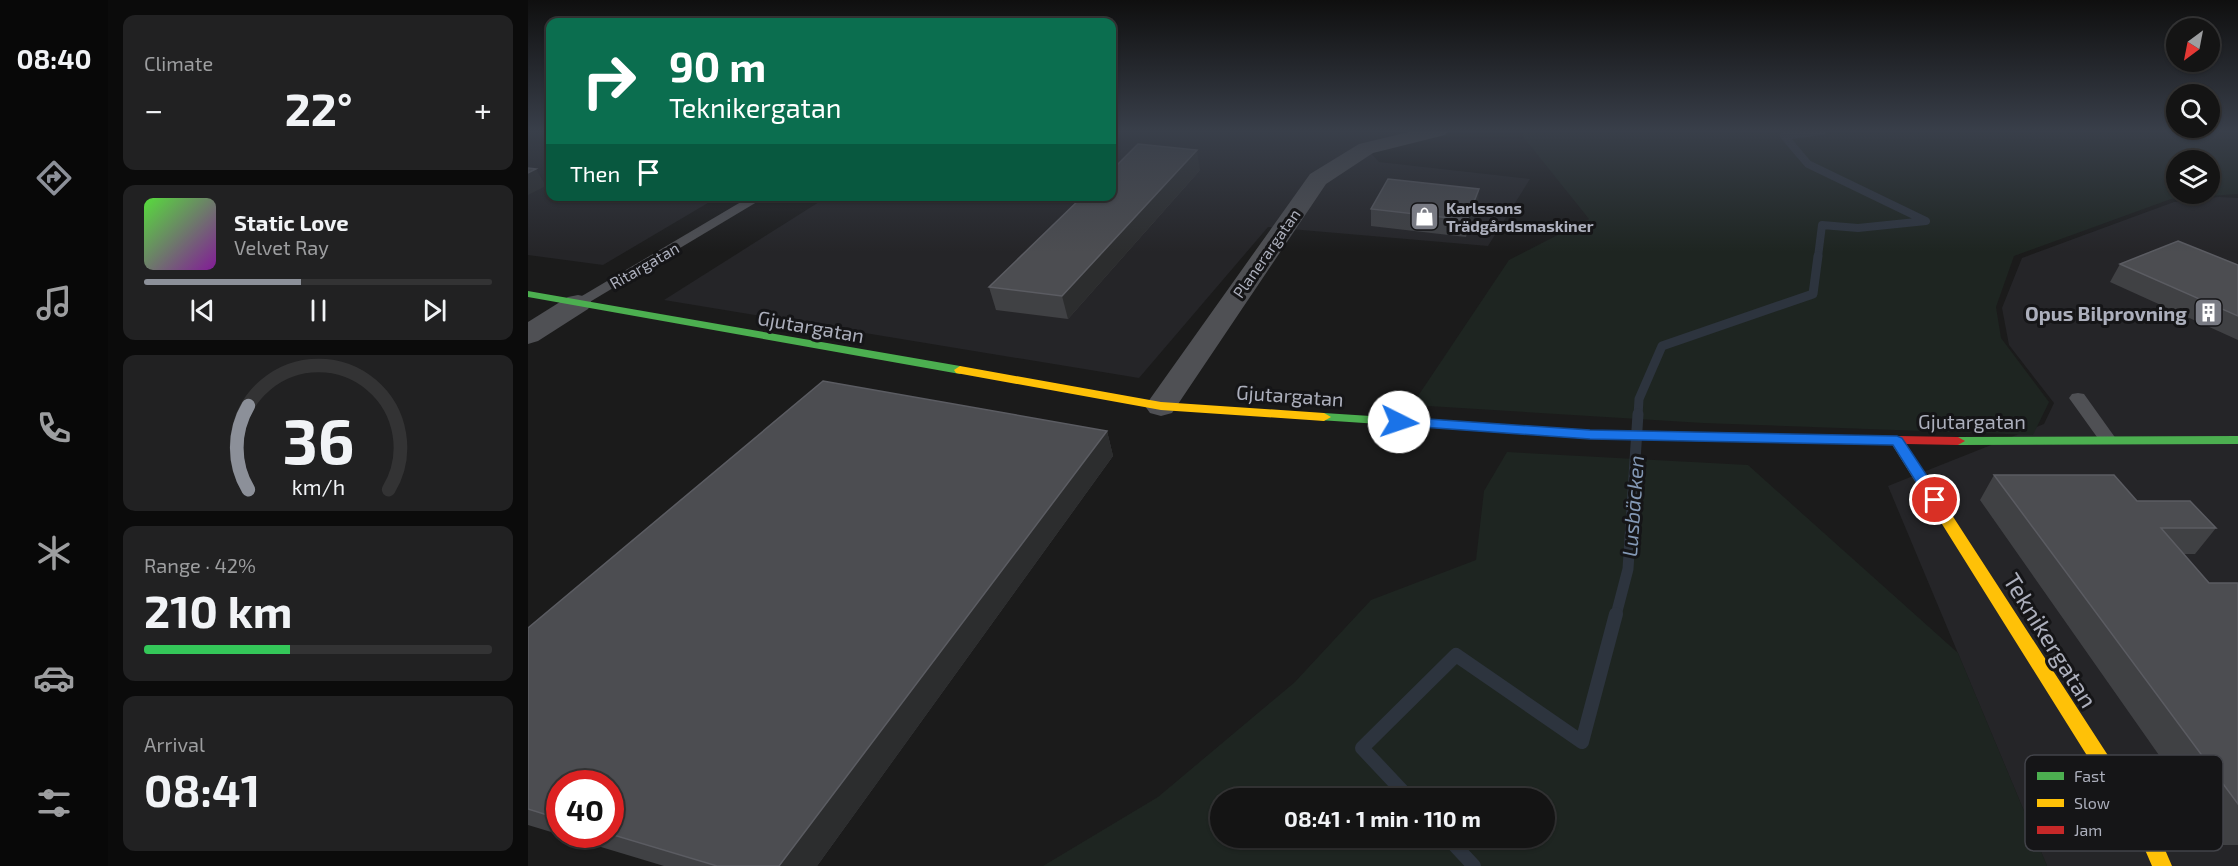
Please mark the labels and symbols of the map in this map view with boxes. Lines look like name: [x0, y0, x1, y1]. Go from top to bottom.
north arrow: [2166, 18, 2220, 72]
place label: Karlssons Trädgårdsmaskiner: [1446, 198, 1594, 235]
shop icon: Karlssons Trädgårdsmaskiner: [1409, 200, 1441, 232]
street label: Planerargatan: [1228, 205, 1304, 301]
street label: Ritargatan: [606, 238, 682, 292]
building icon: Opus Bilprovning: [2192, 297, 2224, 329]
place label: Opus Bilprovning: [2025, 301, 2187, 325]
street label: Gjutargatan: [756, 305, 866, 347]
street label: Gjutargatan: [1235, 379, 1345, 411]
position arrow: [1367, 390, 1431, 454]
street label: Gjutargatan: [1918, 409, 2026, 433]
water label: Lusbäcken: [1616, 454, 1648, 558]
pin: [1909, 474, 1960, 525]
street label: Teknikergatan: [1998, 567, 2104, 713]
legend: [2025, 755, 2223, 851]
text: Fast: [2074, 766, 2105, 785]
speed limit sign: 40: [546, 770, 624, 848]
text: Slow: [2074, 793, 2110, 812]
text: Jam: [2074, 820, 2102, 839]

